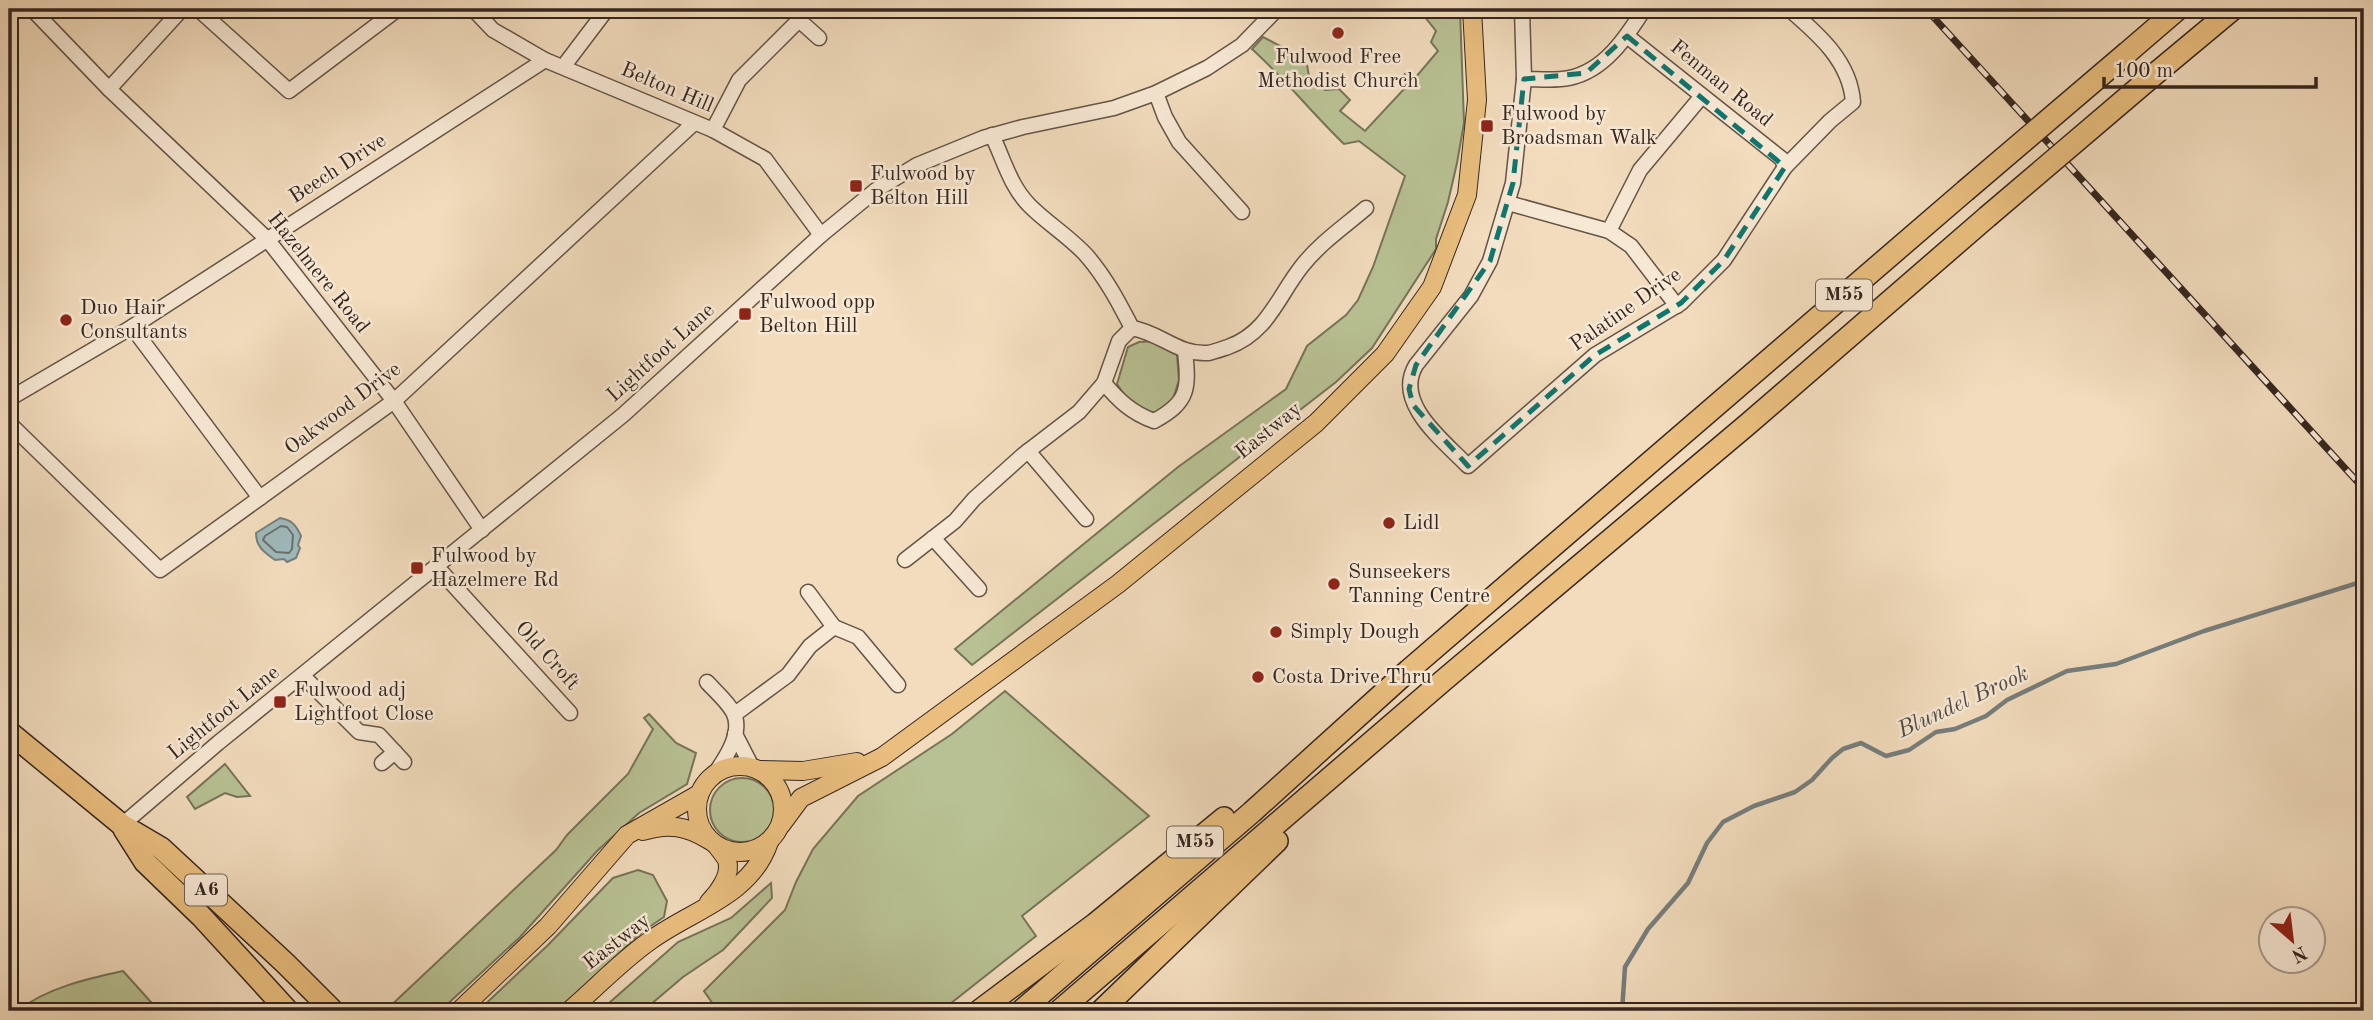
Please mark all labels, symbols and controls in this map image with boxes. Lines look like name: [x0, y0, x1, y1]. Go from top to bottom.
marker: Fulwood Free Methodist Church: [1330, 25, 1346, 41]
street label: Fenman Road: [1666, 37, 1776, 131]
scale bar: [2104, 46, 2315, 90]
place label: Fulwood Free Methodist Church: [1257, 47, 1419, 92]
street label: Belton Hill: [618, 59, 717, 117]
text: 100 m: [2114, 61, 2173, 82]
place label: Fulwood by Broadsman Walk: [1501, 104, 1657, 149]
marker: Fulwood by Broadsman Walk: [1479, 118, 1495, 134]
street label: Beech Drive: [286, 130, 390, 208]
place label: Fulwood by Belton Hill: [870, 164, 976, 209]
marker: Fulwood by Belton Hill: [848, 178, 864, 194]
street label: Hazelmere Road: [263, 209, 373, 337]
street label: Palatine Drive: [1567, 264, 1685, 356]
road number: M55: [1816, 280, 1872, 310]
place label: Fulwood opp Belton Hill: [759, 292, 875, 337]
place label: Duo Hair Consultants: [80, 298, 187, 343]
street label: Lightfoot Lane: [603, 300, 719, 406]
marker: Fulwood opp Belton Hill: [737, 306, 753, 322]
marker: Duo Hair Consultants: [58, 312, 74, 328]
street label: Oakwood Drive: [281, 359, 405, 459]
street label: Eastway: [1232, 398, 1306, 464]
place label: Lidl: [1403, 513, 1440, 534]
marker: Lidl: [1381, 515, 1397, 531]
place label: Fulwood by Hazelmere Rd: [431, 546, 559, 591]
marker: Fulwood by Hazelmere Rd: [409, 560, 425, 576]
place label: Sunseekers Tanning Centre: [1348, 562, 1490, 607]
marker: Sunseekers Tanning Centre: [1326, 576, 1342, 592]
street label: Old Croft: [511, 618, 583, 694]
place label: Simply Dough: [1290, 622, 1420, 643]
marker: Simply Dough: [1268, 624, 1284, 640]
street label: Lightfoot Lane: [164, 662, 284, 764]
water label: Blundel Brook: [1893, 662, 2032, 743]
place label: Costa Drive Thru: [1272, 667, 1432, 688]
marker: Costa Drive Thru: [1250, 669, 1266, 685]
place label: Fulwood adj Lightfoot Close: [294, 680, 434, 725]
marker: Fulwood adj Lightfoot Close: [272, 694, 288, 710]
road number: M55: [1167, 827, 1223, 858]
road number: A6: [185, 874, 227, 906]
north arrow: [2258, 904, 2328, 974]
street label: Eastway: [580, 910, 654, 974]
text: N: [2288, 941, 2310, 965]

